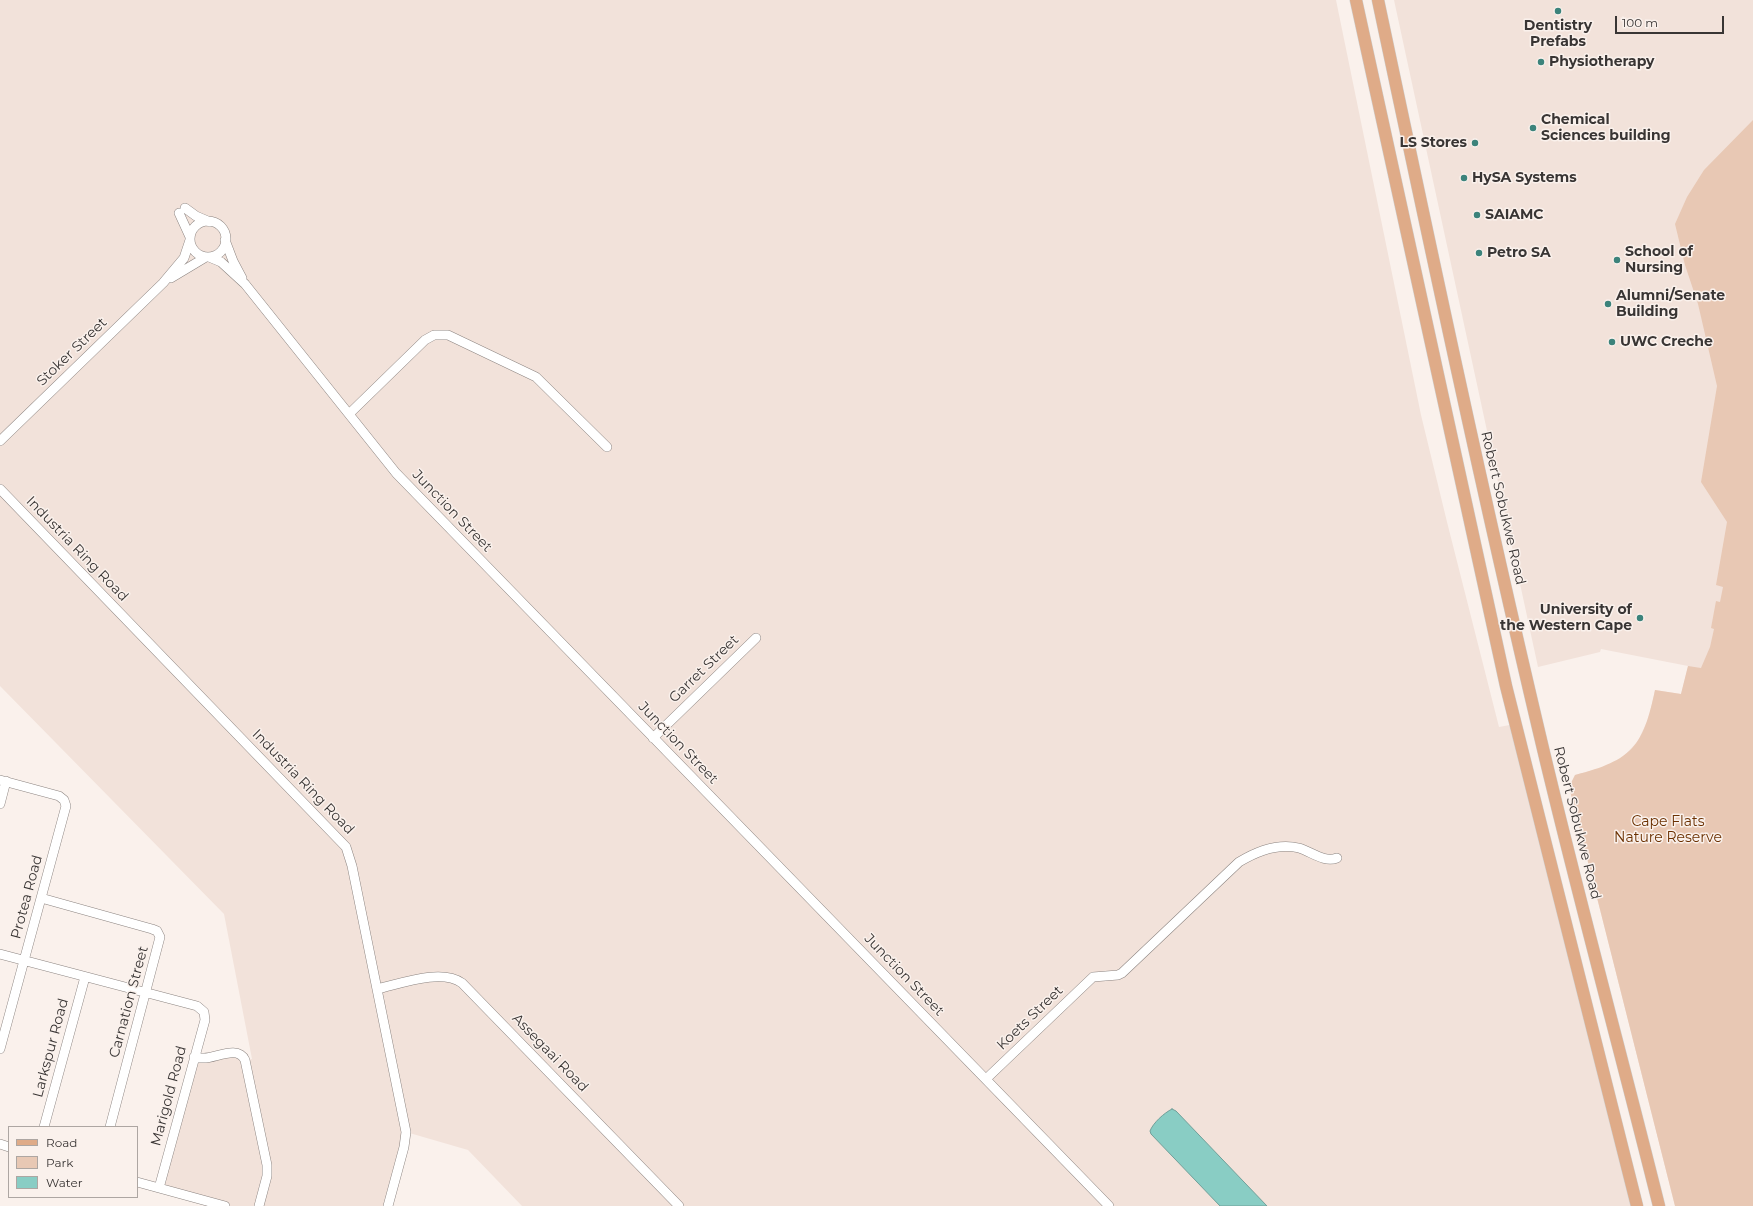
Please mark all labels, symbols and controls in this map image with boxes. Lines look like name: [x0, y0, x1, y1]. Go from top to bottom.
marker: Dentistry Prefabs: [1553, 6, 1563, 16]
scale bar: [1617, 8, 1726, 34]
text: 100 m: [1622, 15, 1658, 30]
place label: Dentistry Prefabs: [1524, 18, 1592, 50]
place label: Physiotherapy: [1549, 54, 1654, 70]
marker: Physiotherapy: [1536, 57, 1546, 67]
place label: Chemical Sciences building: [1541, 112, 1670, 144]
marker: Chemical Sciences building: [1528, 123, 1538, 133]
place label: LS Stores: [1400, 135, 1467, 151]
marker: LS Stores: [1470, 138, 1480, 148]
place label: HySA Systems: [1472, 170, 1577, 186]
marker: HySA Systems: [1459, 173, 1469, 183]
place label: SAIAMC: [1485, 207, 1543, 223]
marker: SAIAMC: [1472, 210, 1482, 220]
place label: School of Nursing: [1625, 244, 1693, 276]
place label: Petro SA: [1487, 245, 1551, 261]
marker: Petro SA: [1474, 248, 1484, 258]
marker: School of Nursing: [1612, 255, 1622, 265]
place label: Alumni/Senate Building: [1616, 288, 1725, 320]
marker: Alumni/Senate Building: [1603, 299, 1613, 309]
street label: Stoker Street: [33, 314, 111, 390]
place label: UWC Creche: [1620, 334, 1713, 350]
marker: UWC Creche: [1607, 337, 1617, 347]
street label: Robert Sobukwe Road: [1477, 430, 1529, 586]
street label: Junction Street: [409, 466, 495, 556]
street label: Industria Ring Road: [22, 493, 132, 605]
place label: University of the Western Cape: [1500, 602, 1632, 634]
marker: University of the Western Cape: [1635, 613, 1645, 623]
street label: Garret Street: [666, 632, 742, 706]
street label: Junction Street: [635, 698, 721, 788]
street label: Industria Ring Road: [248, 726, 358, 838]
street label: Robert Sobukwe Road: [1550, 745, 1604, 901]
park label: Cape Flats Nature Reserve: [1614, 814, 1722, 846]
street label: Protea Road: [8, 853, 46, 941]
street label: Junction Street: [861, 930, 947, 1020]
street label: Carnation Street: [106, 944, 152, 1060]
street label: Koets Street: [993, 982, 1067, 1054]
street label: Larkspur Road: [30, 997, 72, 1099]
street label: Assegaai Road: [508, 1010, 592, 1096]
street label: Marigold Road: [148, 1044, 190, 1148]
legend: [8, 1126, 138, 1198]
text: Road: [46, 1135, 77, 1150]
text: Park: [46, 1155, 73, 1170]
text: Water: [46, 1175, 82, 1190]

